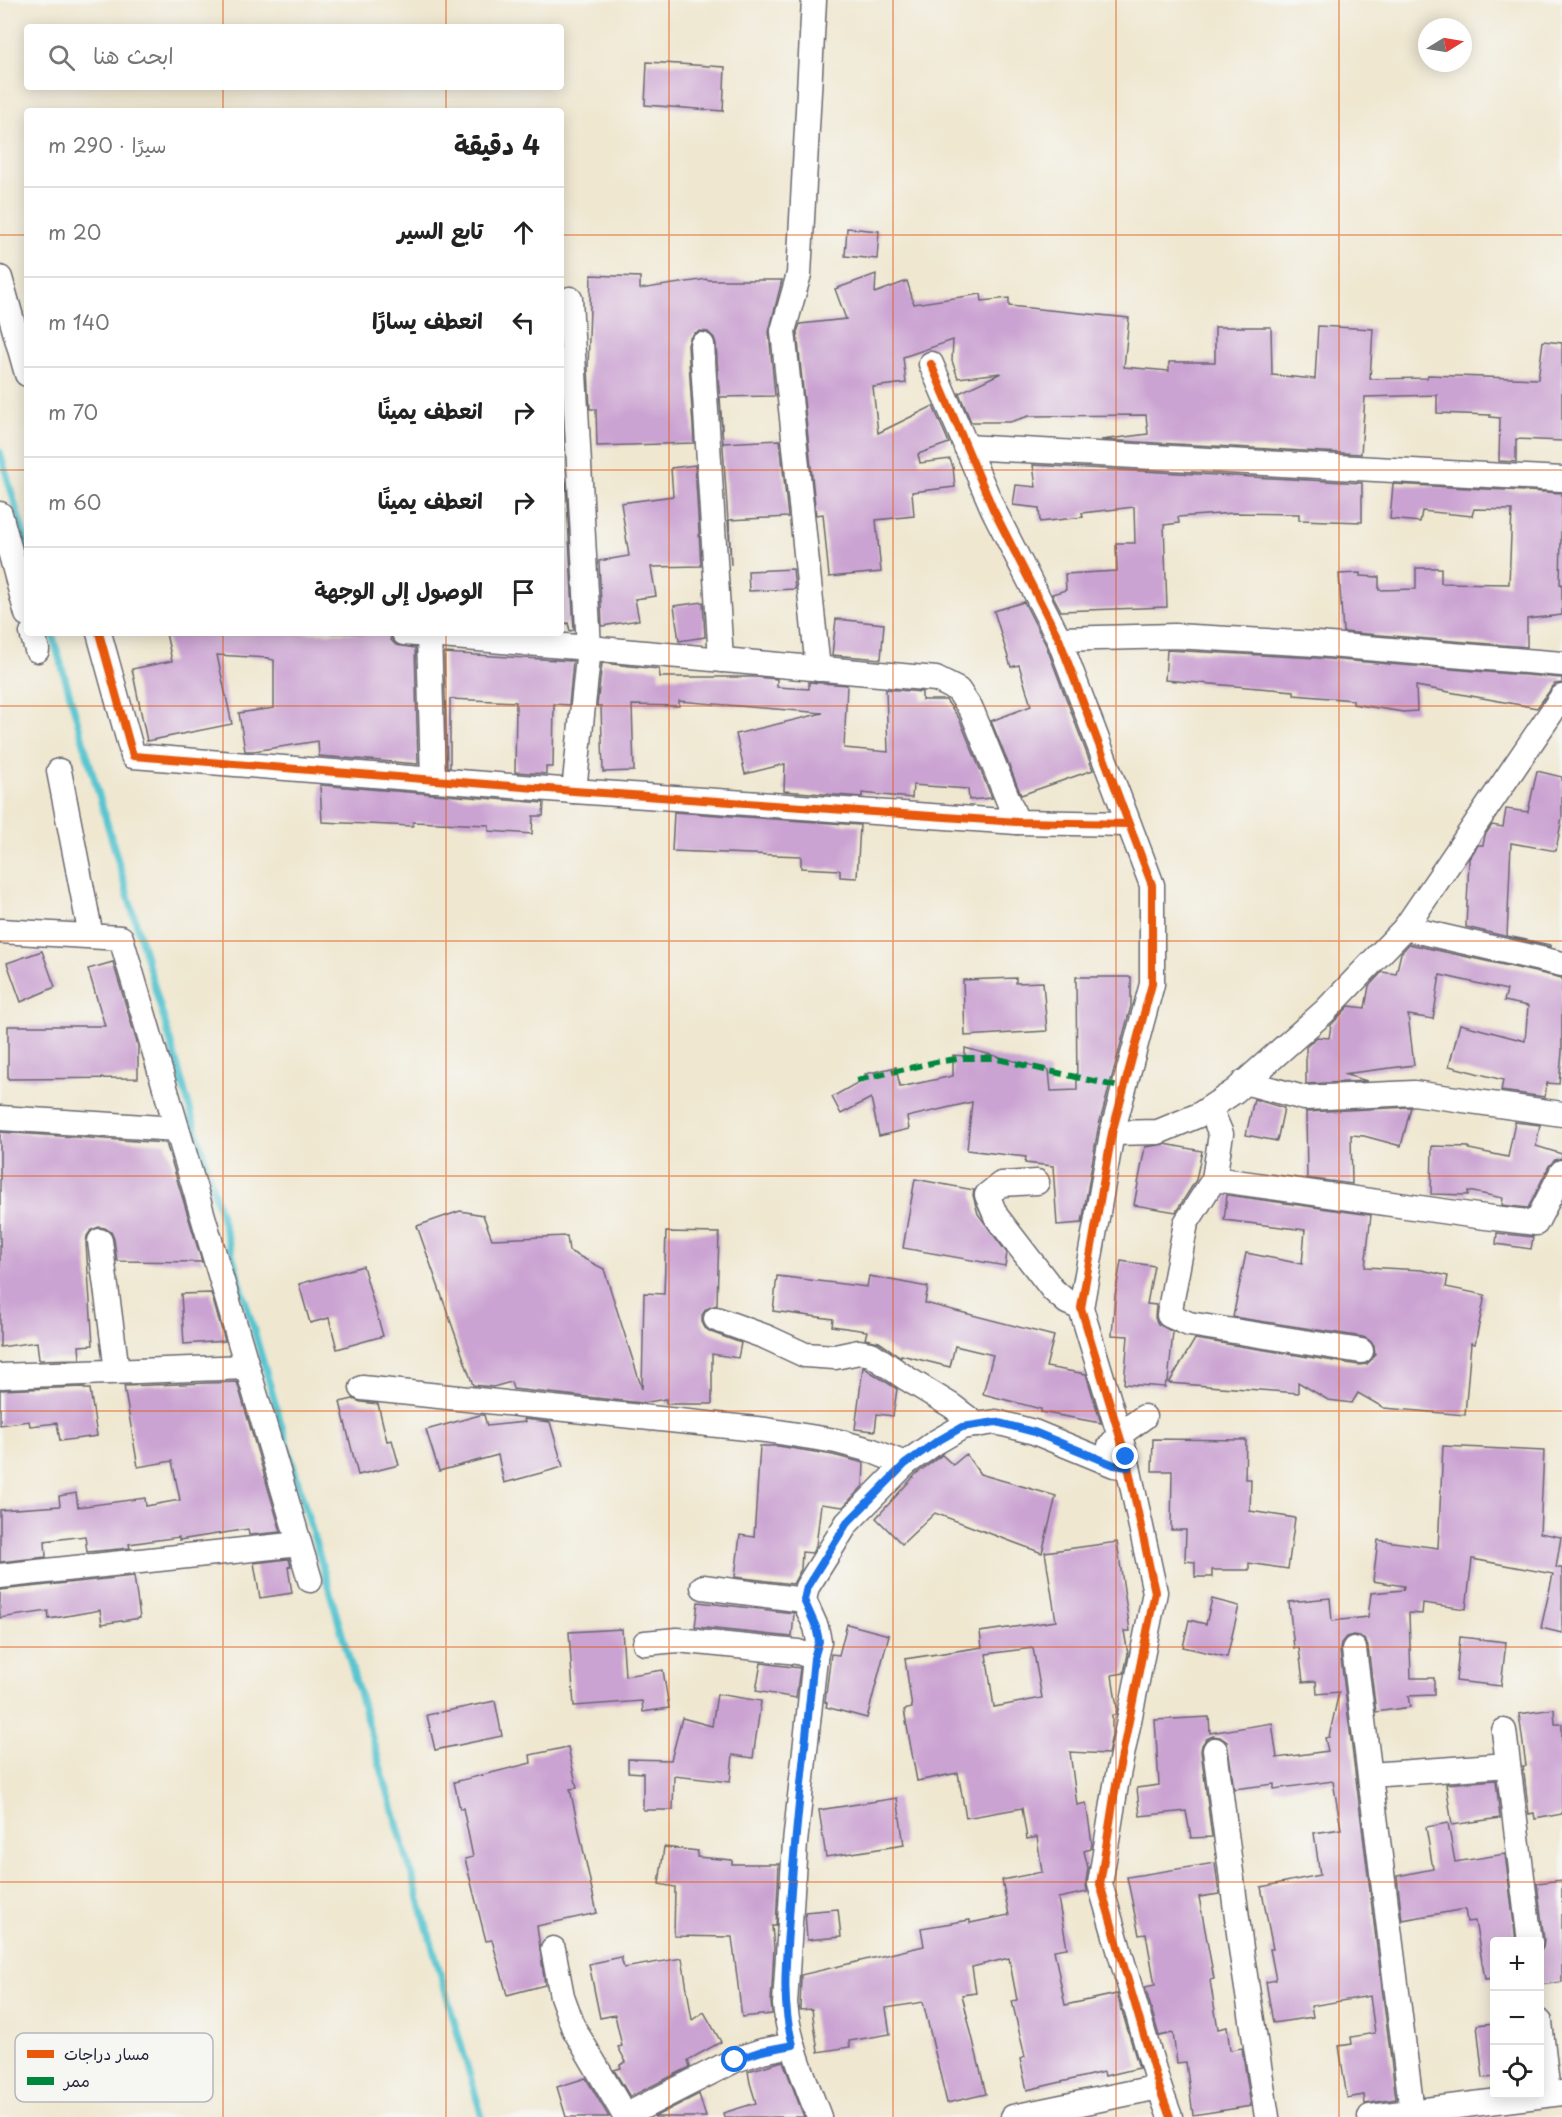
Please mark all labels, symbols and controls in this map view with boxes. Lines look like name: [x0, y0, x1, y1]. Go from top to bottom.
north arrow: [1418, 18, 1472, 72]
search box: [24, 24, 564, 90]
text: ابحث هنا: [93, 38, 174, 71]
icon: search: [45, 41, 78, 74]
text: 4 دقيقة: [454, 125, 540, 164]
text: سيرًا · 290 m: [48, 130, 166, 160]
text: تابع السير: [398, 213, 483, 246]
icon: ahead: [507, 216, 540, 249]
text: 20 m: [48, 217, 101, 247]
text: انعطف يسارًا: [372, 303, 483, 336]
icon: left: [507, 306, 540, 339]
text: 140 m: [48, 307, 110, 337]
text: انعطف يمينًا: [378, 393, 483, 426]
icon: right: [507, 396, 540, 429]
text: 70 m: [48, 397, 98, 427]
text: انعطف يمينًا: [378, 483, 483, 516]
icon: right: [507, 486, 540, 519]
text: 60 m: [48, 487, 101, 517]
text: الوصول إلى الوجهة: [314, 573, 483, 606]
icon: arrive: [507, 576, 540, 609]
route end: [1112, 1443, 1138, 1469]
map controls: [1490, 1937, 1544, 2099]
button: +: [1490, 1937, 1544, 1991]
button: −: [1490, 1991, 1544, 2045]
legend: [15, 2033, 213, 2102]
text: مسار دراجات: [64, 2041, 150, 2065]
button: locate: [1490, 2045, 1544, 2099]
route start: [721, 2046, 747, 2072]
text: ممر: [62, 2068, 90, 2092]

